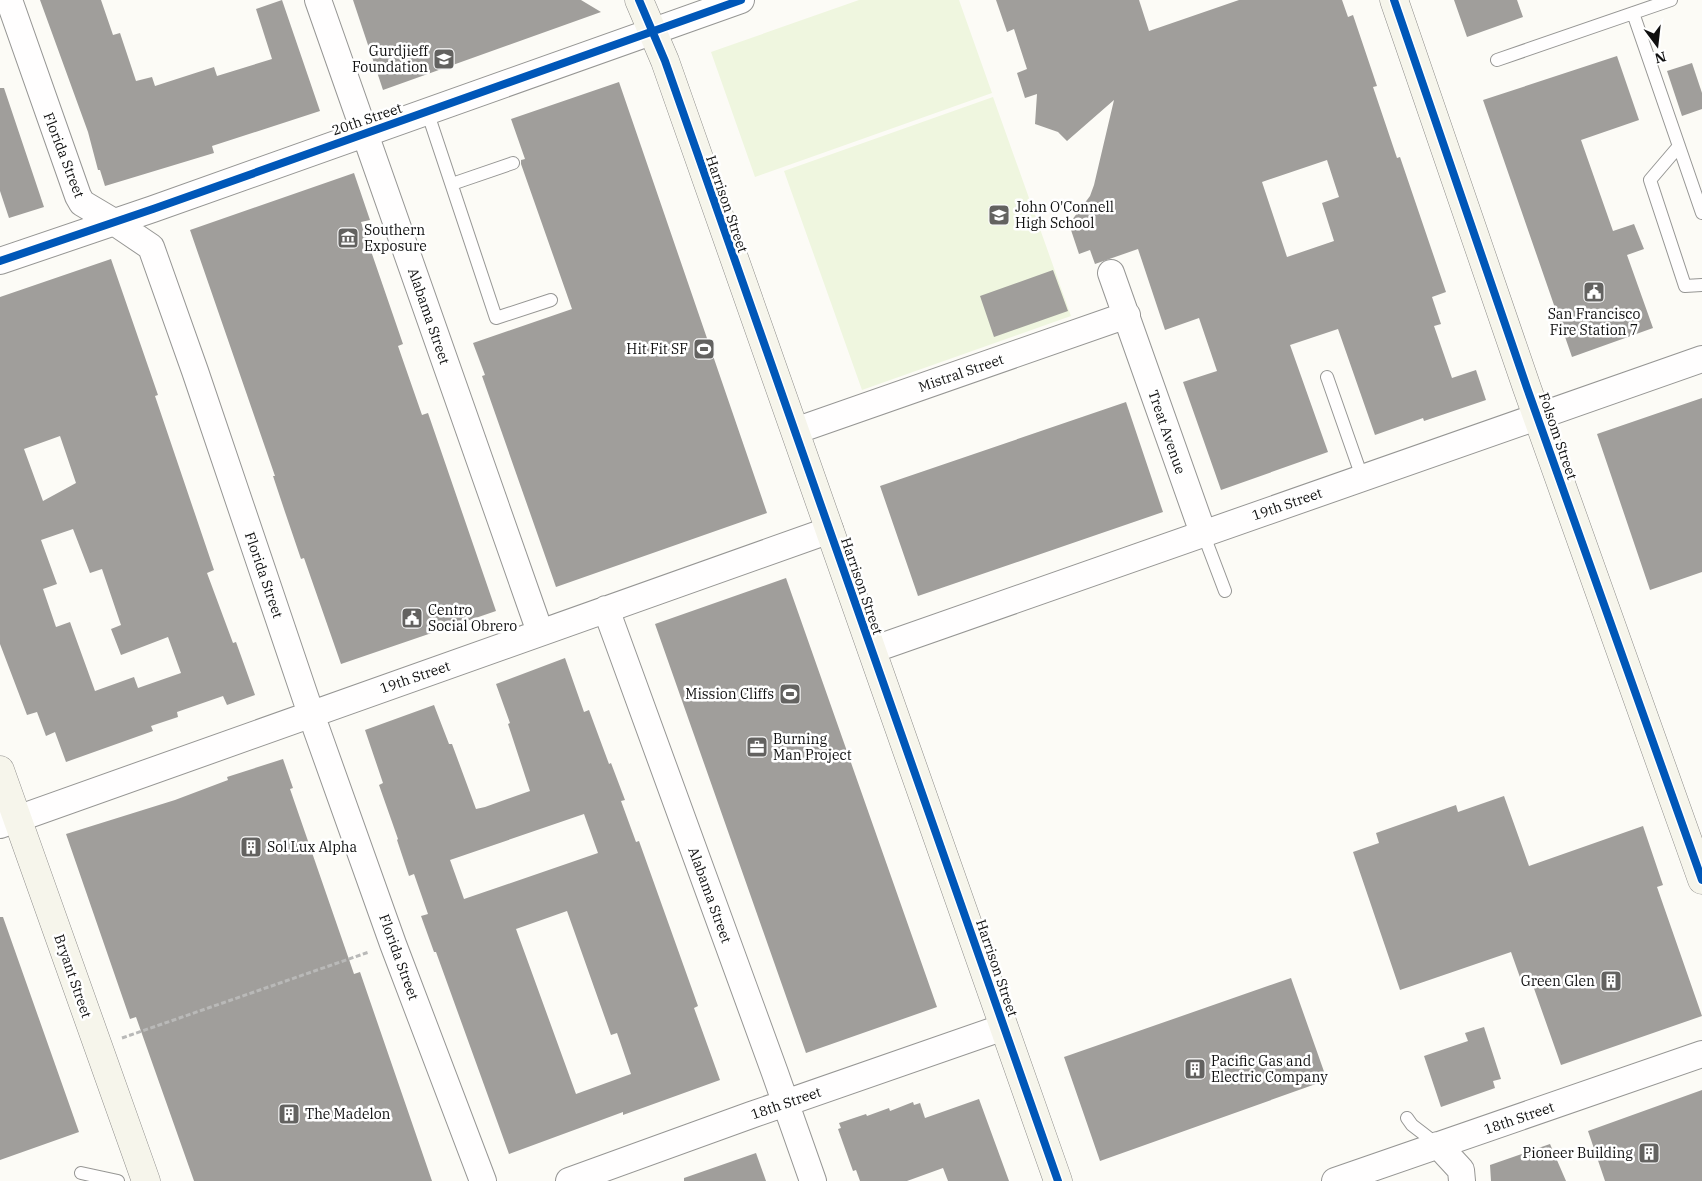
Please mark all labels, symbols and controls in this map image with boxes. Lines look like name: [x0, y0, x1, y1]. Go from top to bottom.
north arrow: [1632, 20, 1682, 70]
place label: Gurdjieff Foundation: [352, 42, 429, 76]
school or university icon: Gurdjieff Foundation: [432, 47, 456, 71]
text: N: [1653, 47, 1668, 68]
street label: 20th Street: [330, 99, 405, 139]
street label: Florida Street: [39, 110, 89, 200]
street label: Harrison Street: [702, 153, 752, 255]
place label: John O'Connell High School: [1015, 198, 1114, 232]
school or university icon: John O'Connell High School: [987, 203, 1011, 227]
place label: Southern Exposure: [364, 221, 427, 255]
museum icon: Southern Exposure: [336, 226, 360, 250]
street label: Alabama Street: [404, 265, 454, 367]
public building icon: San Francisco Fire Station 7: [1582, 280, 1606, 304]
place label: San Francisco Fire Station 7: [1548, 305, 1640, 339]
sports icon: Hit Fit SF: [692, 337, 716, 361]
place label: Hit Fit SF: [626, 340, 688, 358]
street label: Mistral Street: [916, 350, 1006, 396]
street label: Treat Avenue: [1144, 388, 1190, 476]
street label: Folsom Street: [1535, 390, 1581, 482]
street label: 19th Street: [1250, 484, 1325, 524]
street label: Florida Street: [241, 529, 287, 621]
street label: Harrison Street: [837, 535, 887, 637]
place label: Centro Social Obrero: [428, 601, 517, 635]
public building icon: Centro Social Obrero: [400, 606, 424, 630]
street label: 19th Street: [378, 657, 453, 697]
sports icon: Mission Cliffs: [778, 682, 802, 706]
place label: Mission Cliffs: [685, 685, 774, 703]
place label: Burning Man Project: [773, 730, 852, 764]
office icon: Burning Man Project: [745, 735, 769, 759]
building icon: Sol Lux Alpha: [239, 835, 263, 859]
place label: Sol Lux Alpha: [267, 838, 358, 856]
street label: Alabama Street: [684, 845, 736, 946]
street label: Florida Street: [375, 912, 423, 1003]
street label: Harrison Street: [972, 917, 1022, 1019]
street label: Bryant Street: [50, 932, 96, 1020]
building icon: Green Glen: [1599, 969, 1623, 993]
place label: Green Glen: [1521, 972, 1595, 990]
place label: Pacific Gas and Electric Company: [1211, 1052, 1328, 1086]
building icon: Pacific Gas and Electric Company: [1183, 1057, 1207, 1081]
street label: 18th Street: [749, 1083, 824, 1123]
street label: 18th Street: [1482, 1098, 1557, 1138]
building icon: The Madelon: [277, 1102, 301, 1126]
place label: The Madelon: [305, 1105, 391, 1123]
building icon: Pioneer Building: [1637, 1141, 1661, 1165]
place label: Pioneer Building: [1523, 1144, 1633, 1162]

